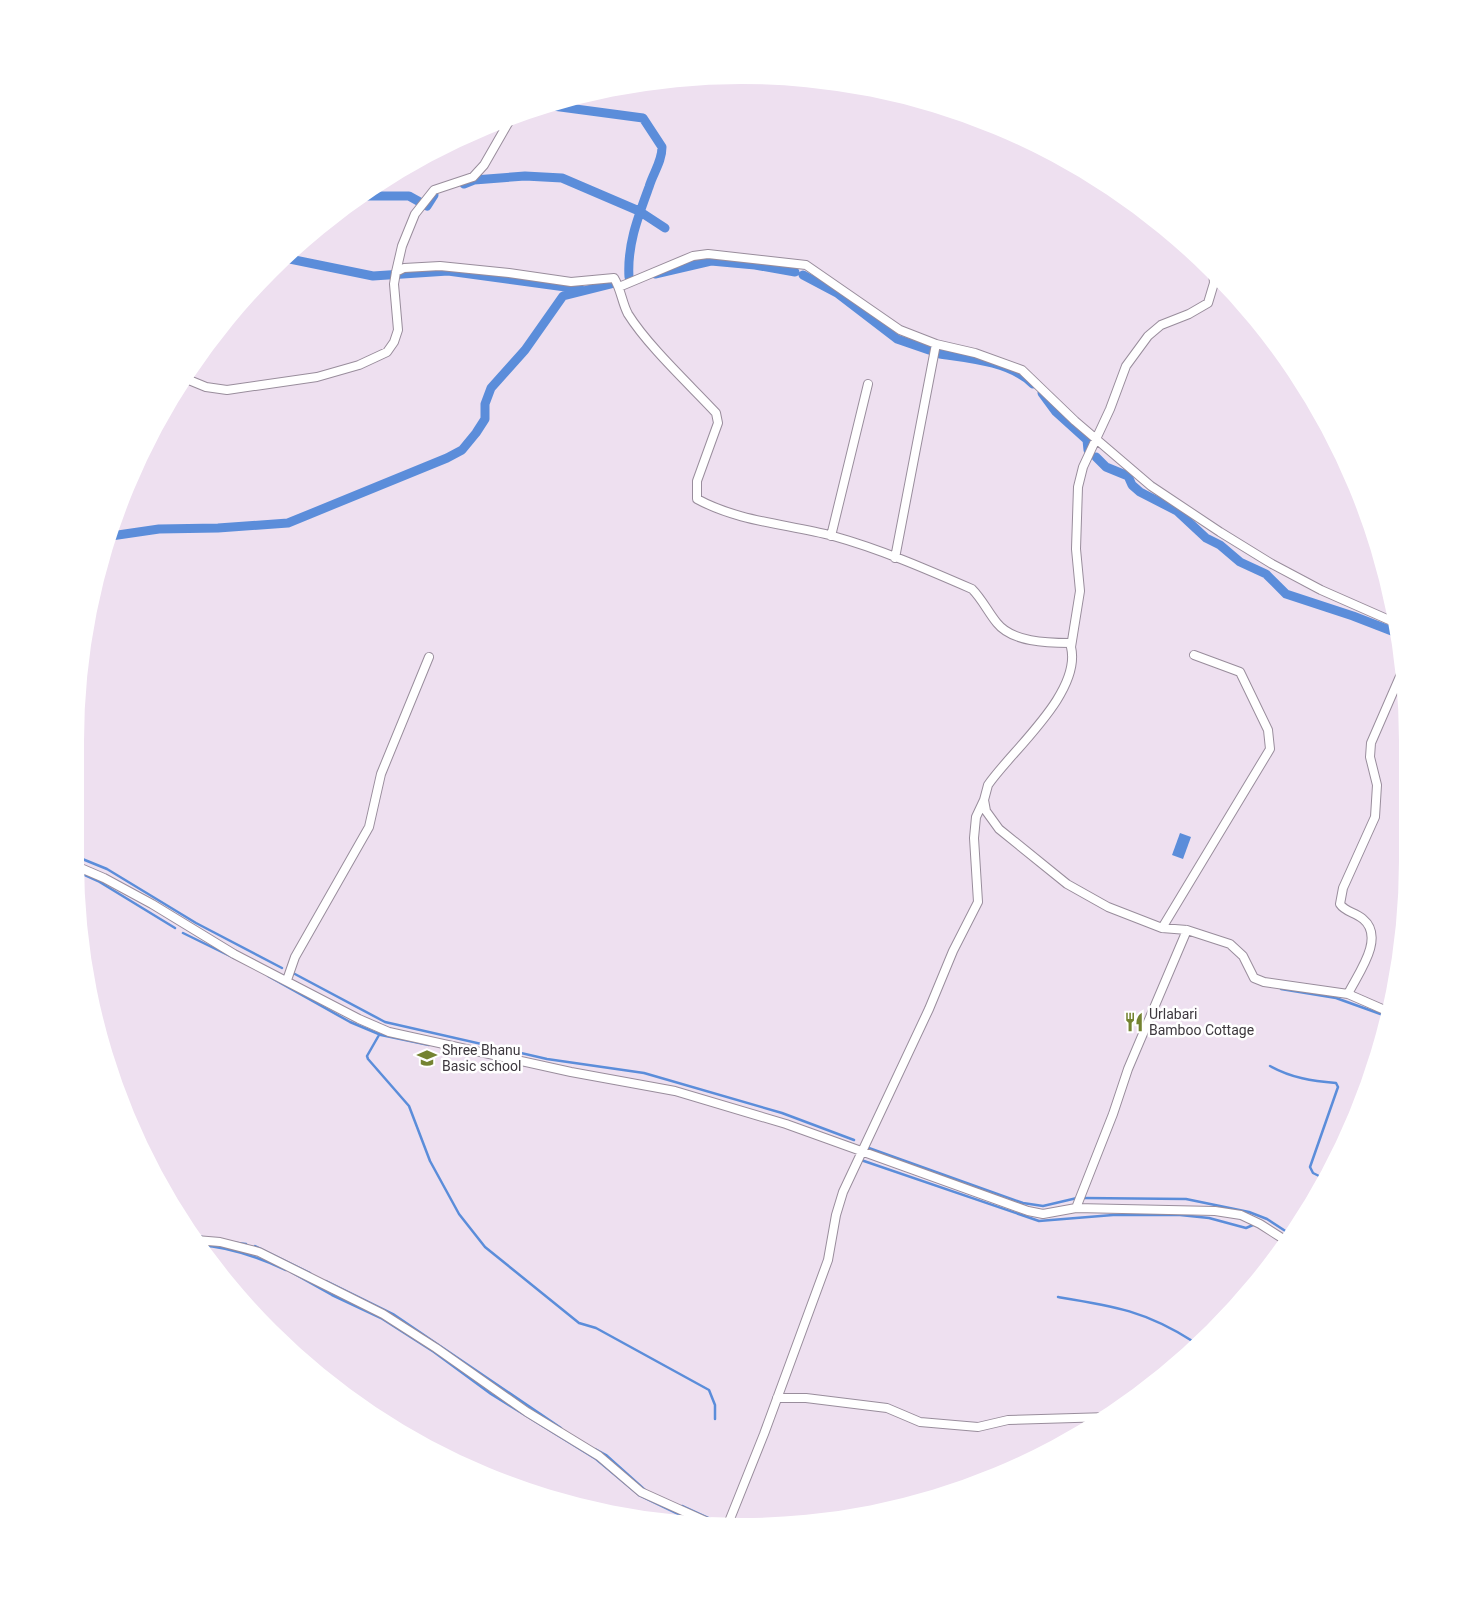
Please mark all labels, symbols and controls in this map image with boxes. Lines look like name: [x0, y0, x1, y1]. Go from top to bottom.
place label: Urlabari Bamboo Cottage: [1149, 1006, 1254, 1038]
restaurant icon: Urlabari Bamboo Cottage: [1123, 1011, 1145, 1033]
place label: Shree Bhanu Basic school: [442, 1042, 521, 1074]
school or university icon: Shree Bhanu Basic school: [416, 1047, 438, 1069]

